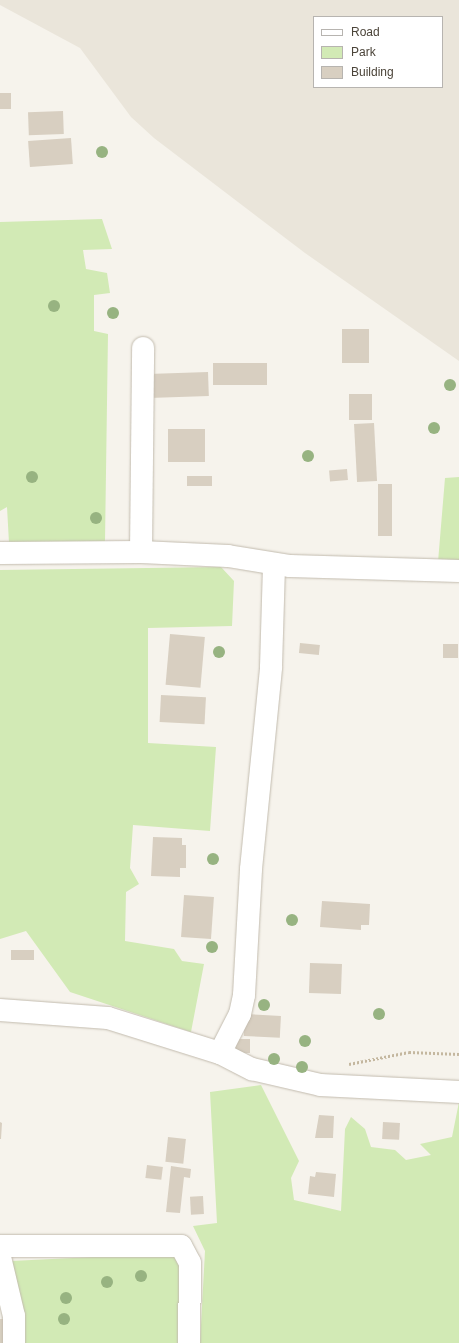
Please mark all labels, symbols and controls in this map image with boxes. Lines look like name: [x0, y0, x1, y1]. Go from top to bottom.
legend: [313, 16, 443, 88]
text: Road: [351, 25, 380, 39]
text: Park: [351, 45, 376, 59]
text: Building: [351, 65, 394, 79]

